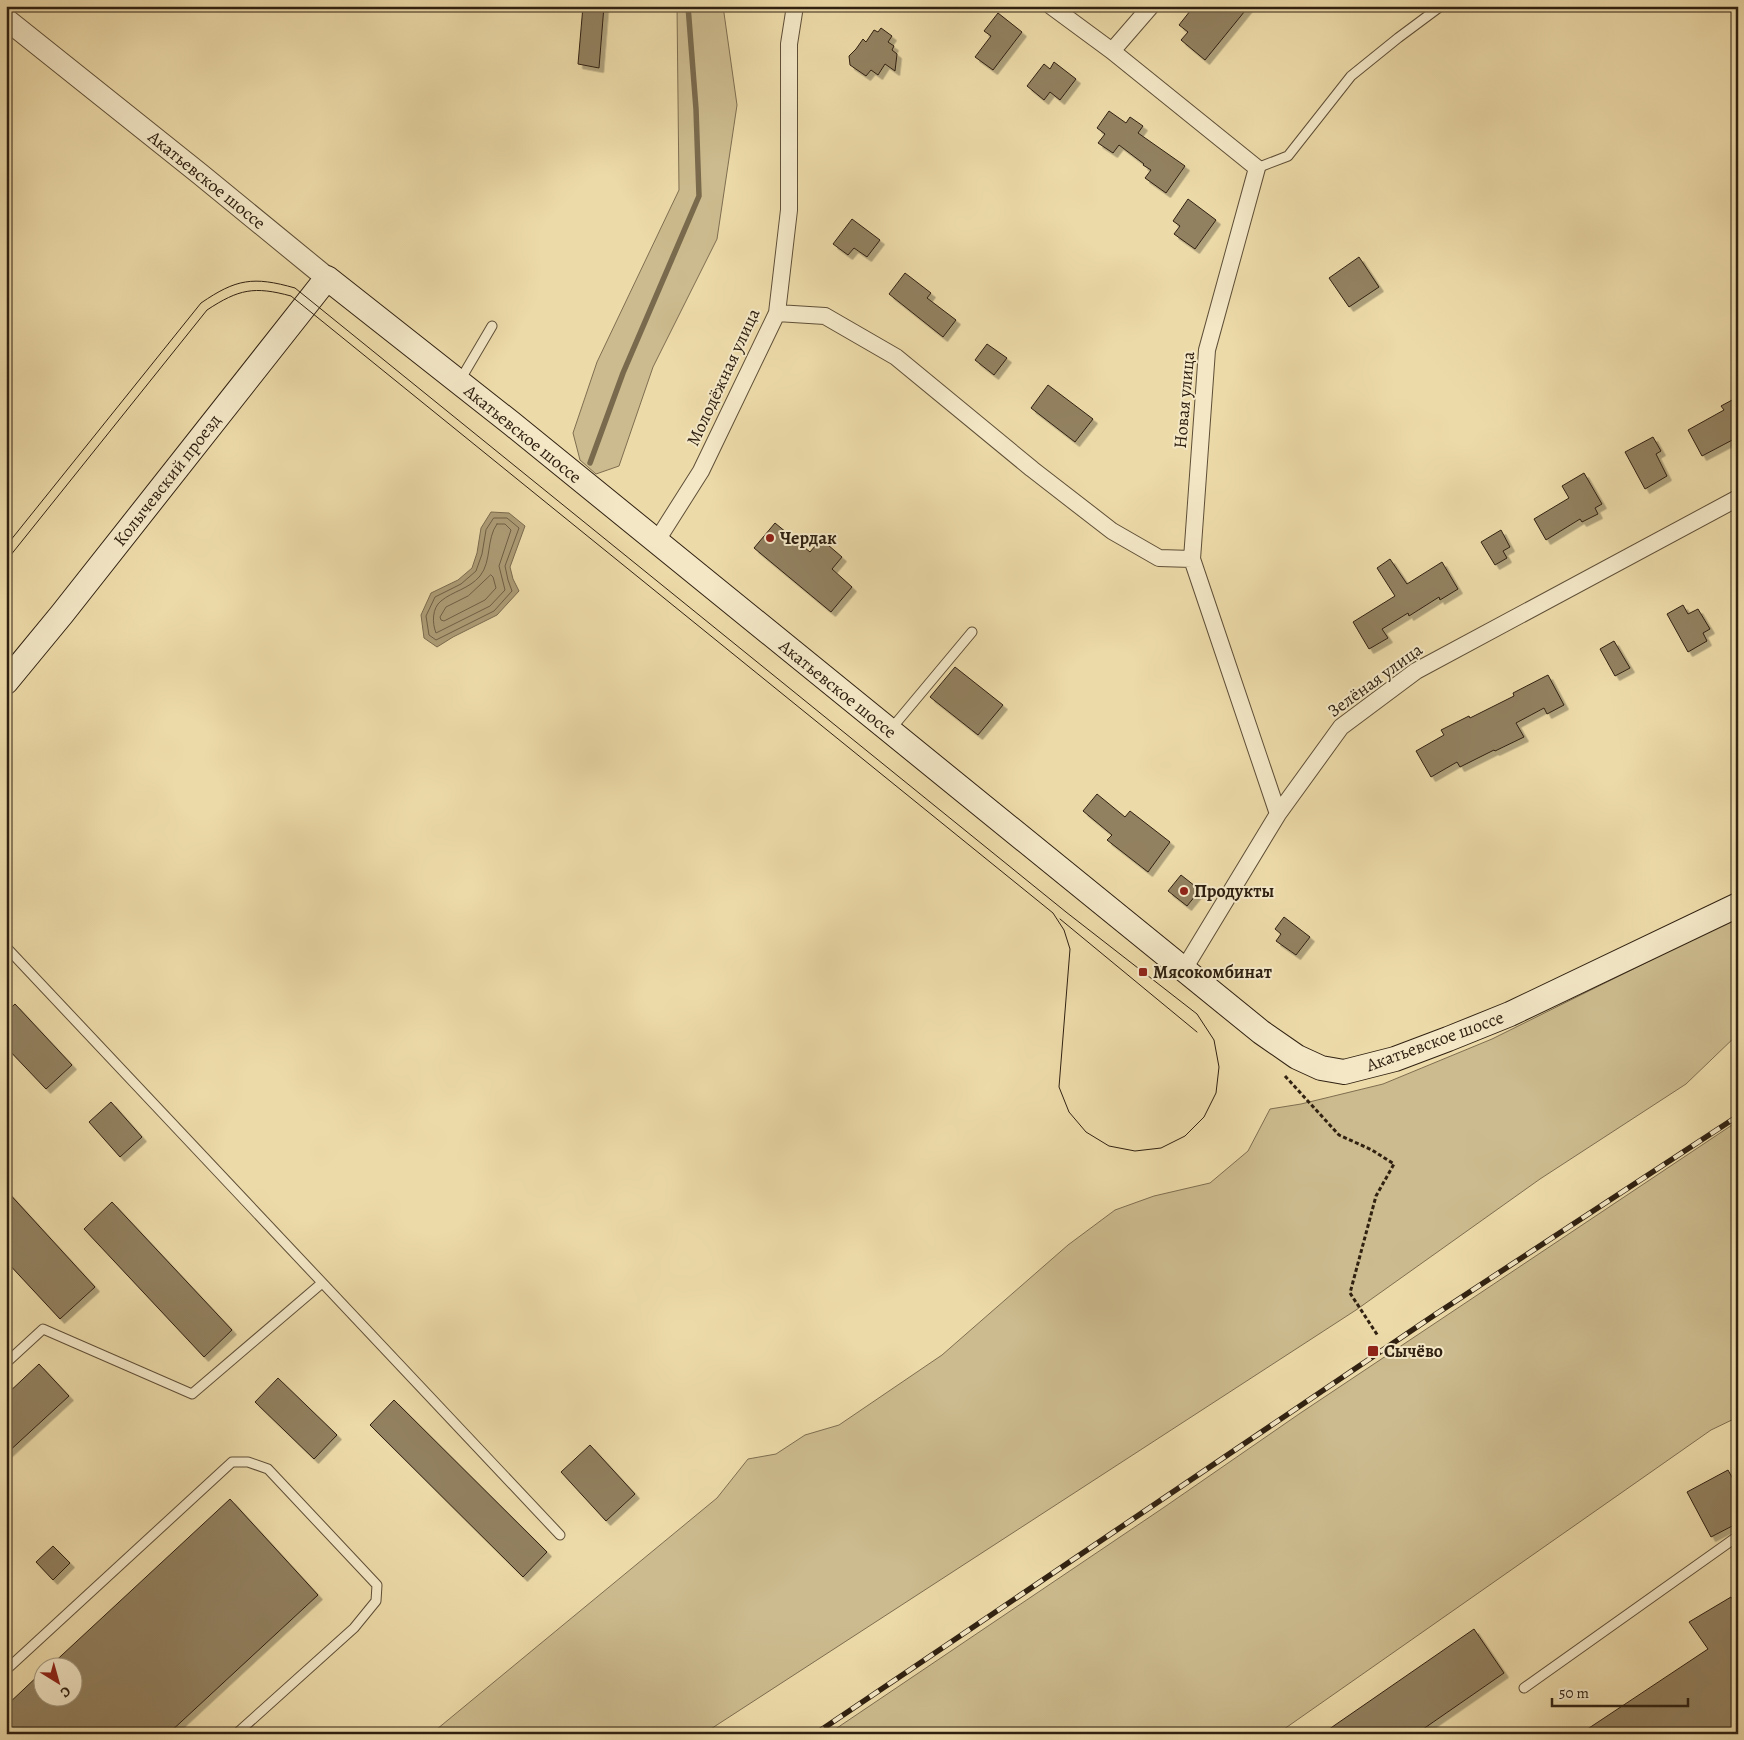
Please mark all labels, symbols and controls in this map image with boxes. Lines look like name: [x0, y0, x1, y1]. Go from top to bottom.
street label: Акатьевское шоссе: [142, 124, 271, 235]
street label: Молодёжная улица: [681, 304, 766, 450]
street label: Новая улица: [1168, 350, 1200, 450]
street label: Акатьевское шоссе: [458, 378, 587, 489]
street label: Колычевский проезд: [108, 409, 226, 551]
place label: Чердак: [780, 526, 837, 550]
marker: Чердак: [764, 532, 776, 544]
street label: Акатьевское шоссе: [773, 633, 902, 744]
street label: Зелёная улица: [1323, 637, 1428, 723]
place label: Продукты: [1194, 879, 1274, 903]
marker: Продукты: [1178, 885, 1190, 897]
place label: Мясокомбинат: [1153, 960, 1272, 984]
marker: Мясокомбинат: [1137, 966, 1149, 978]
street label: Акатьевское шоссе: [1362, 1005, 1507, 1077]
place label: Сычёво: [1384, 1339, 1443, 1363]
marker: Сычёво: [1366, 1344, 1380, 1358]
north arrow: [32, 1658, 82, 1708]
scale bar: [1552, 1675, 1688, 1707]
text: С: [56, 1682, 75, 1702]
text: 50 m: [1559, 1683, 1589, 1703]

